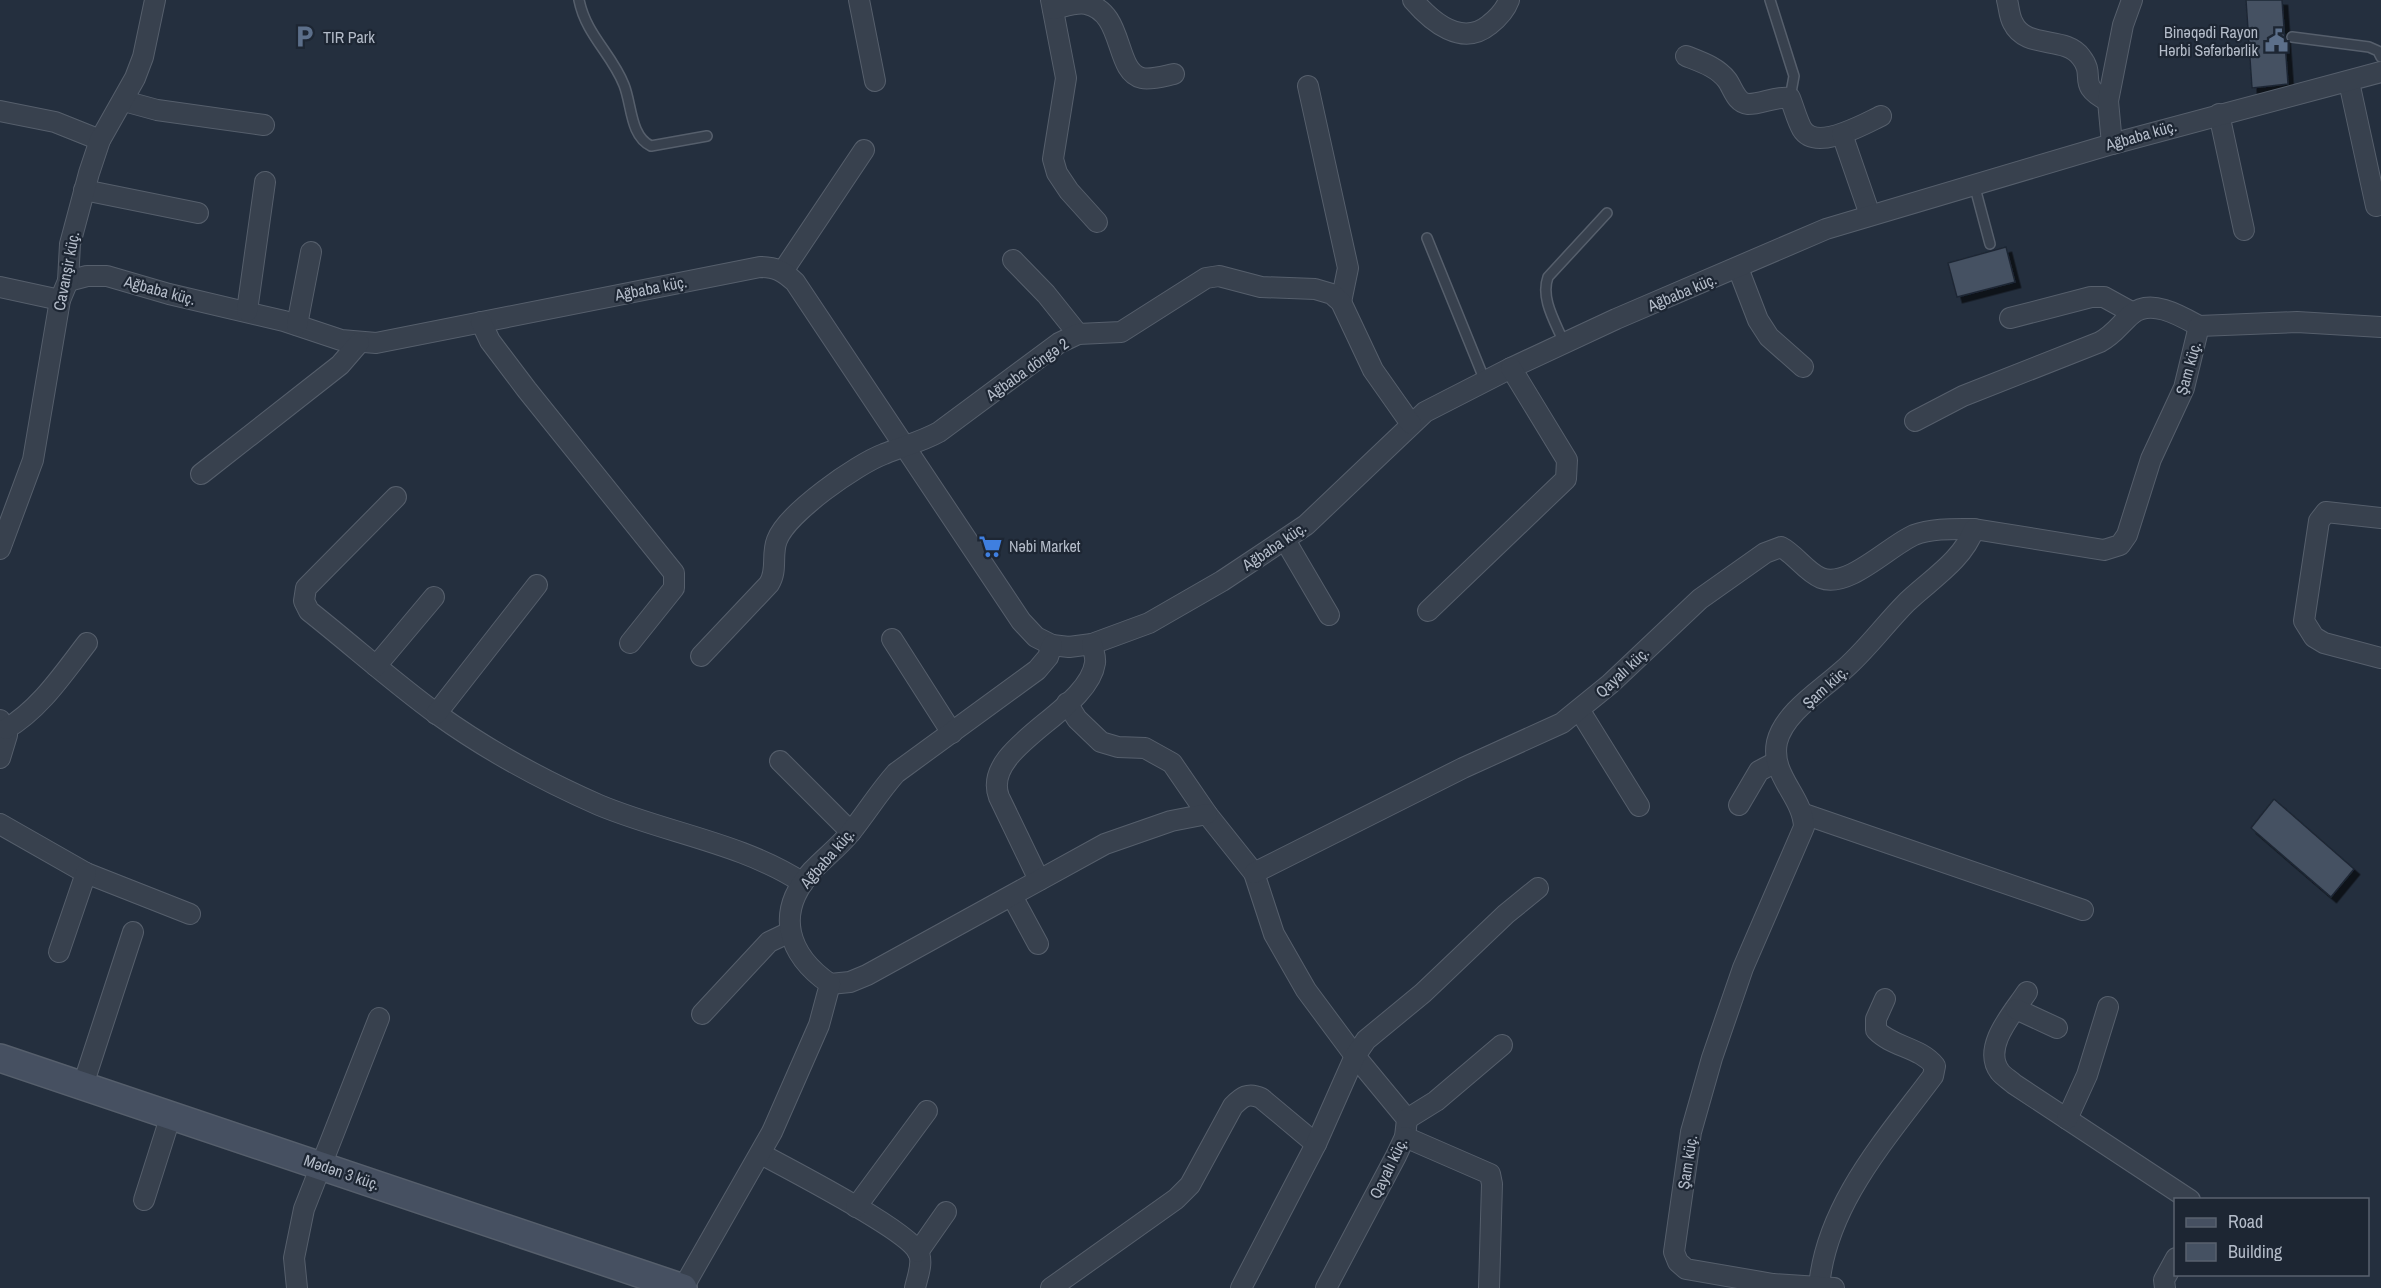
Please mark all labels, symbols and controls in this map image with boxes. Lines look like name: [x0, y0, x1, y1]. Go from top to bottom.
place label: Binəqədi Rayon Hərbi Səfərbərlik: [2159, 21, 2258, 61]
parking icon: TIR Park: [292, 24, 318, 50]
place label: TIR Park: [323, 26, 375, 48]
public building icon: Binəqədi Rayon Hərbi Səfərbərlik: [2263, 28, 2289, 54]
street label: Ağbaba küç.: [2102, 114, 2179, 156]
street label: Cavanşir küç.: [48, 230, 84, 312]
street label: Ağbaba küç.: [1643, 268, 1720, 317]
street label: Ağbaba küç.: [121, 270, 198, 310]
street label: Ağbaba küç.: [612, 270, 689, 306]
street label: Ağbaba döngə 2: [980, 332, 1073, 406]
street label: Şam küç.: [2170, 339, 2206, 397]
street label: Ağbaba küç.: [1237, 516, 1310, 576]
supermarket icon: Nəbi Market: [978, 533, 1004, 559]
place label: Nəbi Market: [1009, 535, 1081, 557]
street label: Qayalı küç.: [1590, 642, 1654, 702]
street label: Şam küç.: [1797, 661, 1853, 713]
street label: Ağbaba küç.: [794, 823, 859, 894]
street label: Şam küç.: [1672, 1133, 1702, 1191]
street label: Qayalı küç.: [1364, 1134, 1412, 1202]
street label: Mədən 3 küç.: [301, 1149, 383, 1195]
legend: [2174, 1198, 2369, 1276]
text: Road: [2228, 1209, 2263, 1234]
text: Building: [2228, 1239, 2283, 1264]

